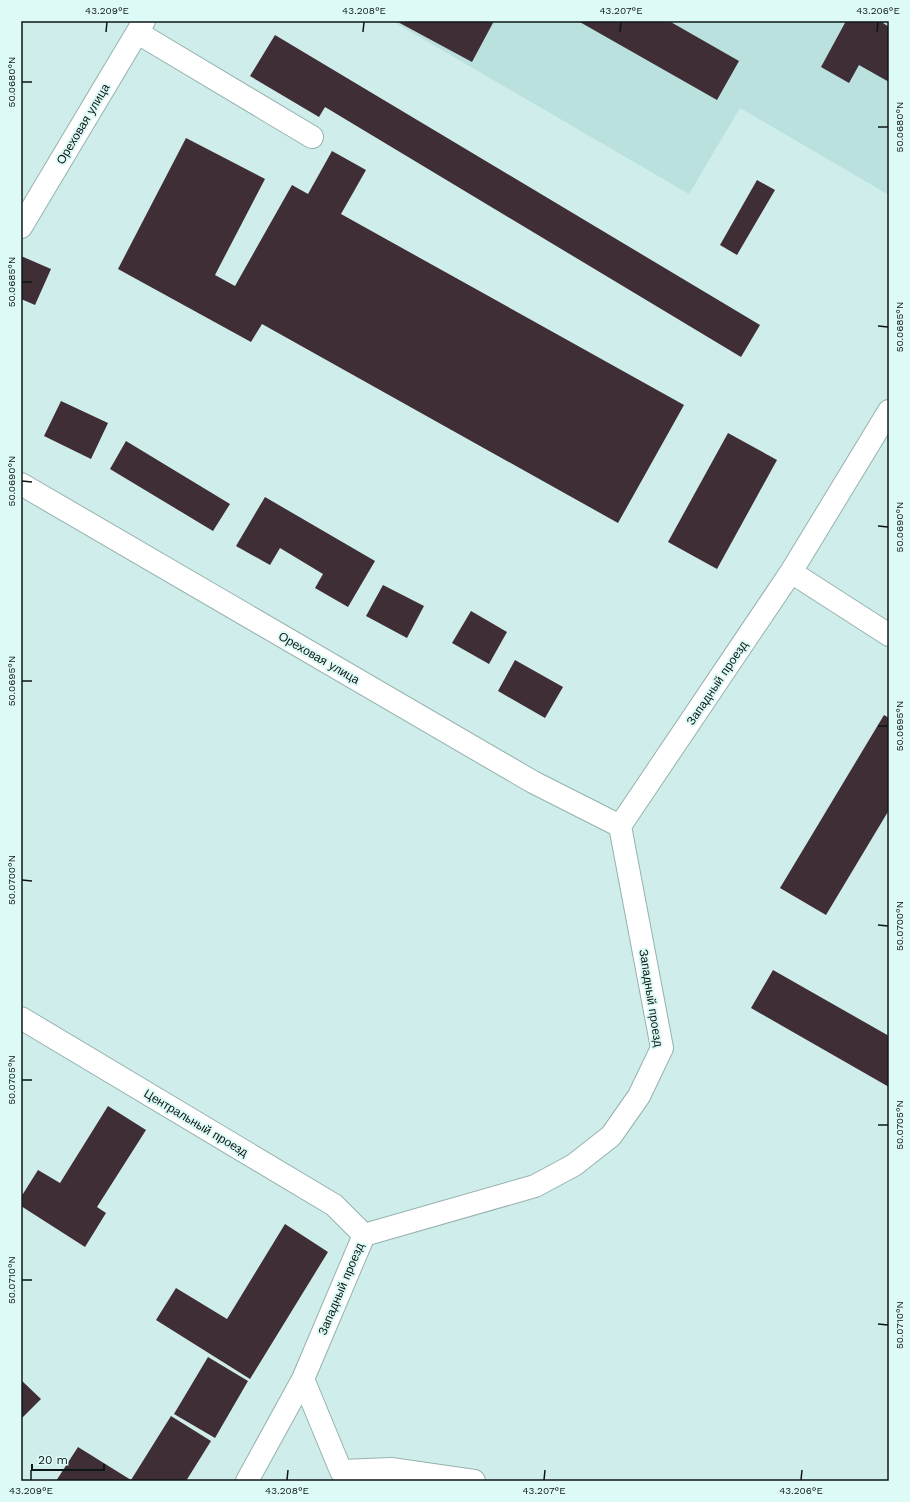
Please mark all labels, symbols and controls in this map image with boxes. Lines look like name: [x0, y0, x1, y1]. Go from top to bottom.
text: 43.209°E: [85, 5, 129, 16]
text: 43.208°E: [342, 5, 386, 16]
text: 43.207°E: [599, 5, 643, 16]
text: 43.206°E: [856, 5, 900, 16]
text: 50.0680°N: [6, 57, 17, 107]
street label: Ореховая улица: [53, 81, 113, 167]
text: 50.0680°N: [894, 102, 905, 152]
text: 50.0685°N: [6, 257, 17, 307]
text: 50.0685°N: [894, 302, 905, 352]
text: 50.0690°N: [6, 456, 17, 506]
text: 50.0690°N: [894, 502, 905, 552]
street label: Ореховая улица: [276, 629, 362, 687]
street label: Западный проезд: [684, 638, 750, 728]
text: 50.0695°N: [6, 656, 17, 706]
text: 50.0695°N: [894, 701, 905, 751]
text: 50.0700°N: [6, 855, 17, 905]
text: 50.0700°N: [894, 901, 905, 951]
street label: Западный проезд: [636, 948, 666, 1048]
text: 50.0705°N: [6, 1055, 17, 1105]
street label: Центральный проезд: [141, 1086, 251, 1160]
text: 50.0705°N: [894, 1100, 905, 1150]
street label: Западный проезд: [315, 1241, 367, 1337]
text: 50.0710°N: [6, 1256, 17, 1304]
text: 50.0710°N: [894, 1301, 905, 1349]
scale bar: [32, 1446, 104, 1472]
text: 20 m: [38, 1453, 68, 1467]
text: 43.209°E: [9, 1485, 53, 1496]
text: 43.208°E: [265, 1485, 309, 1496]
text: 43.207°E: [522, 1485, 566, 1496]
text: 43.206°E: [779, 1485, 823, 1496]

